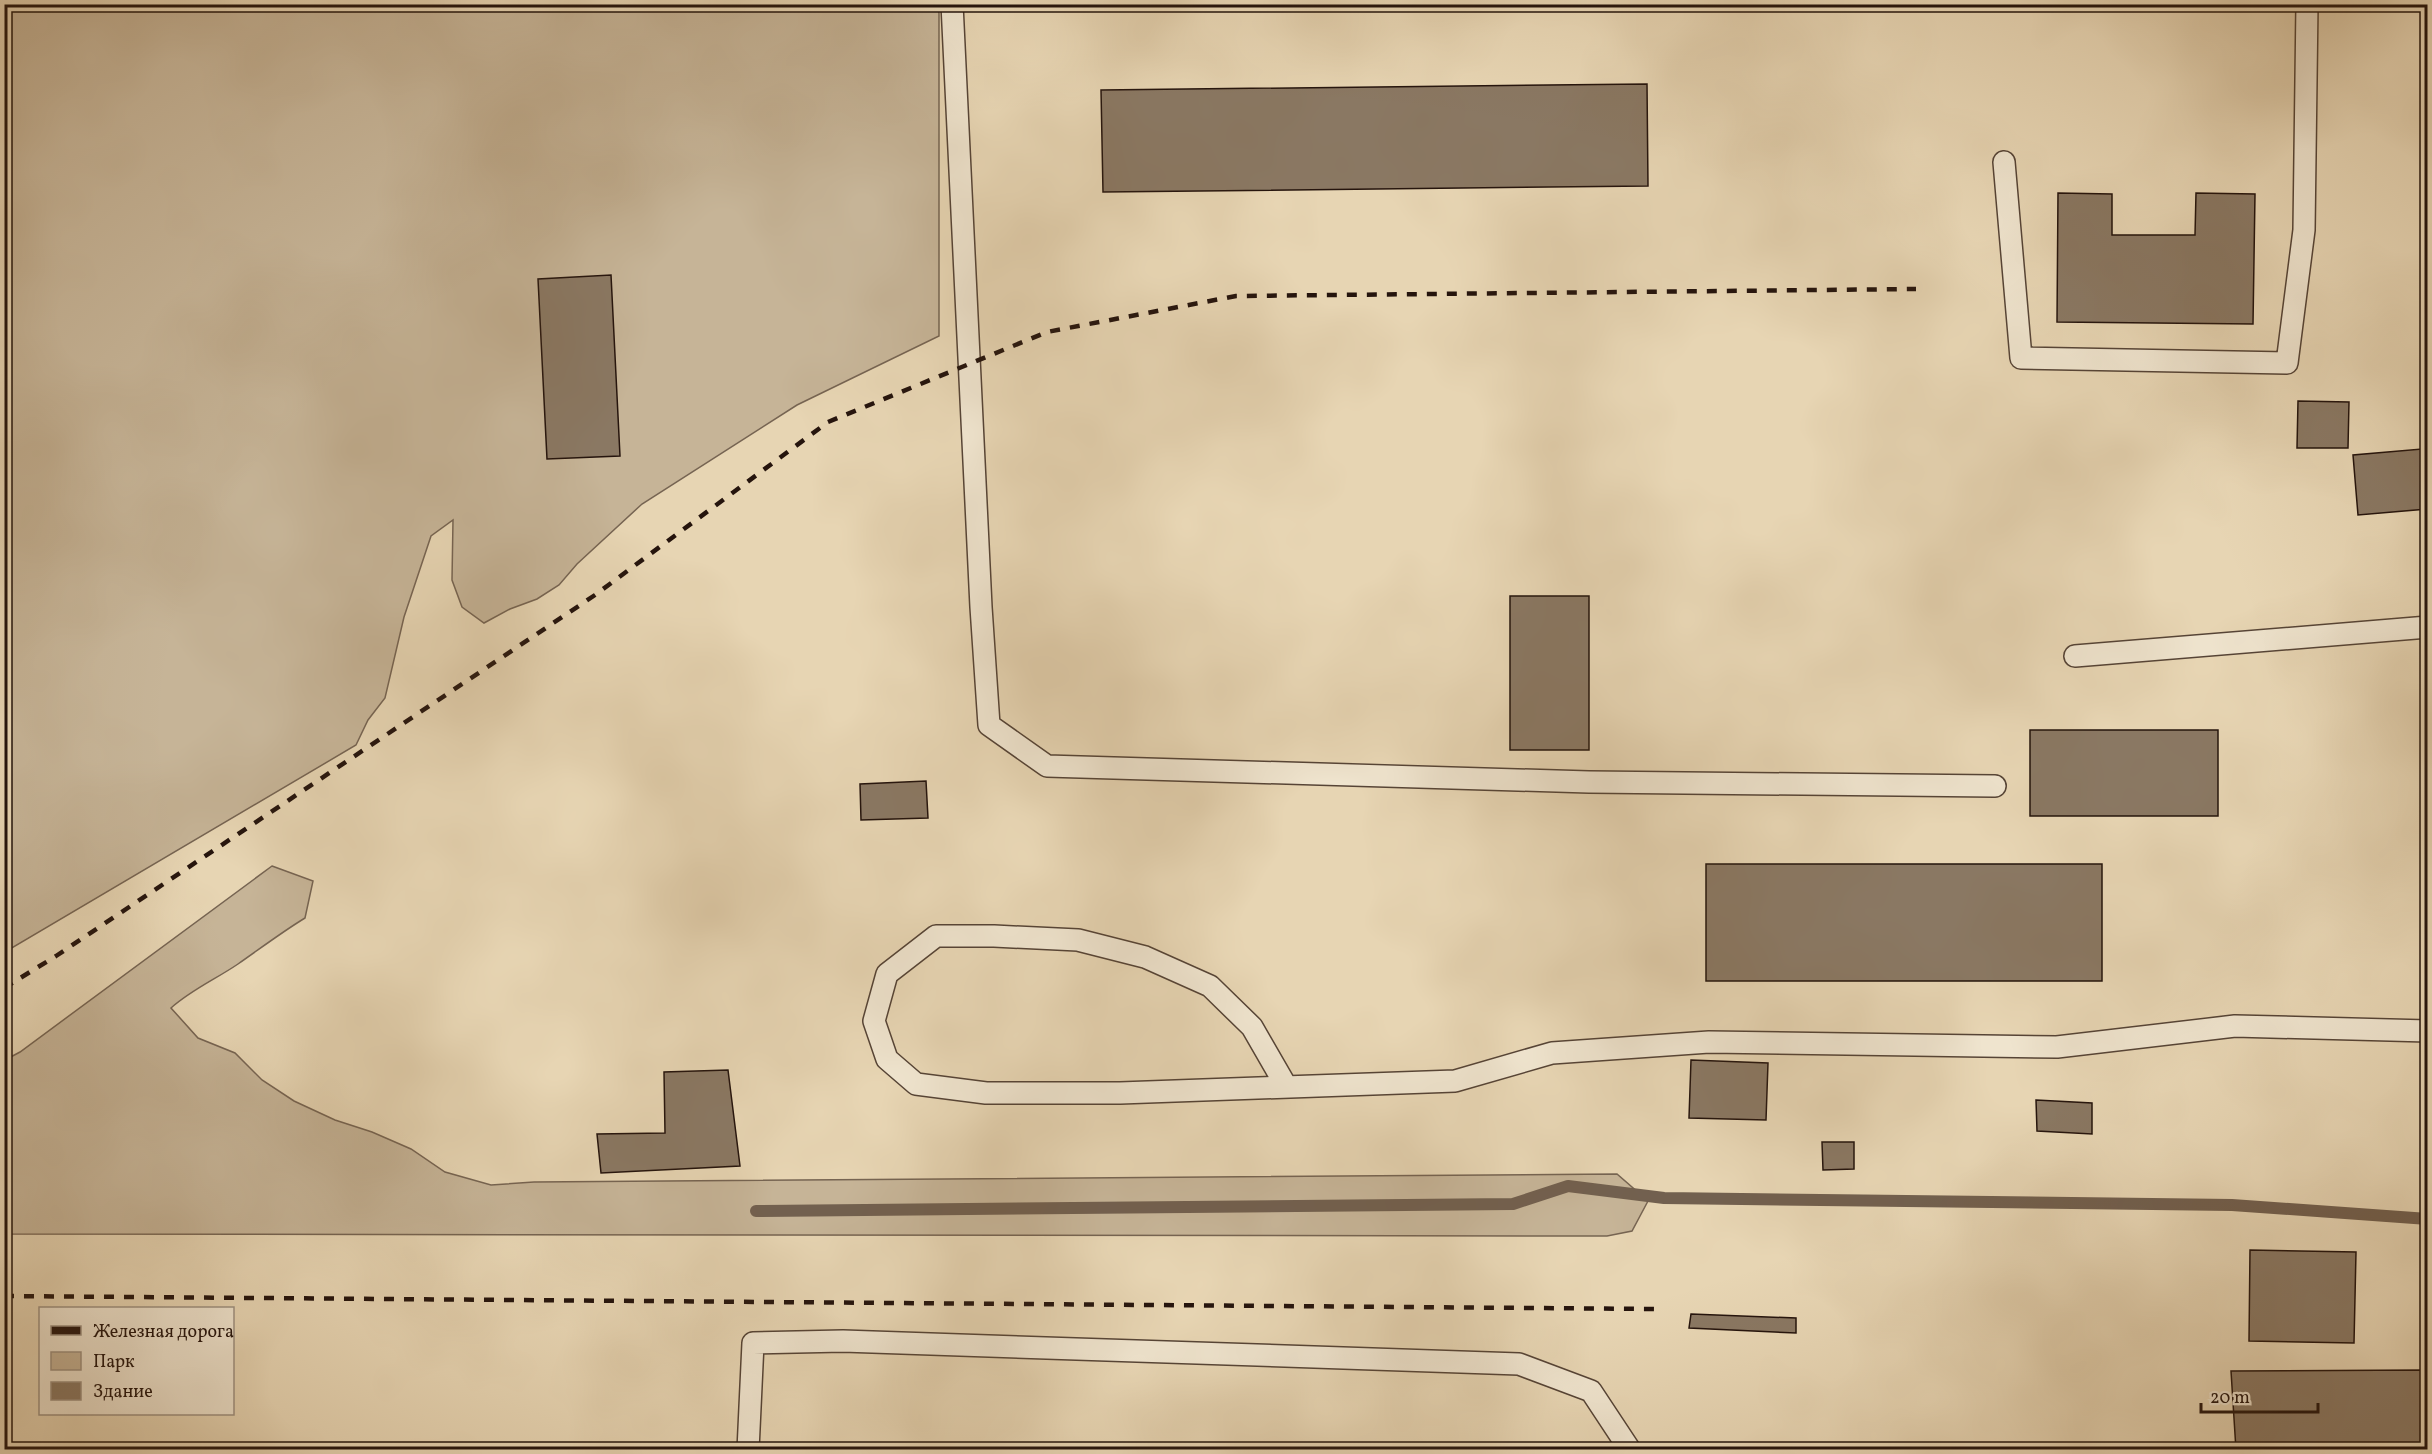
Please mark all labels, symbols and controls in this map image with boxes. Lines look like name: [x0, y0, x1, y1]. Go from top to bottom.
legend: [39, 1307, 234, 1415]
text: Железная дорога: [93, 1320, 234, 1345]
text: Парк: [93, 1350, 135, 1375]
scale bar: [2201, 1376, 2318, 1414]
text: Здание: [93, 1380, 153, 1405]
text: 20 m: [2210, 1386, 2250, 1411]

